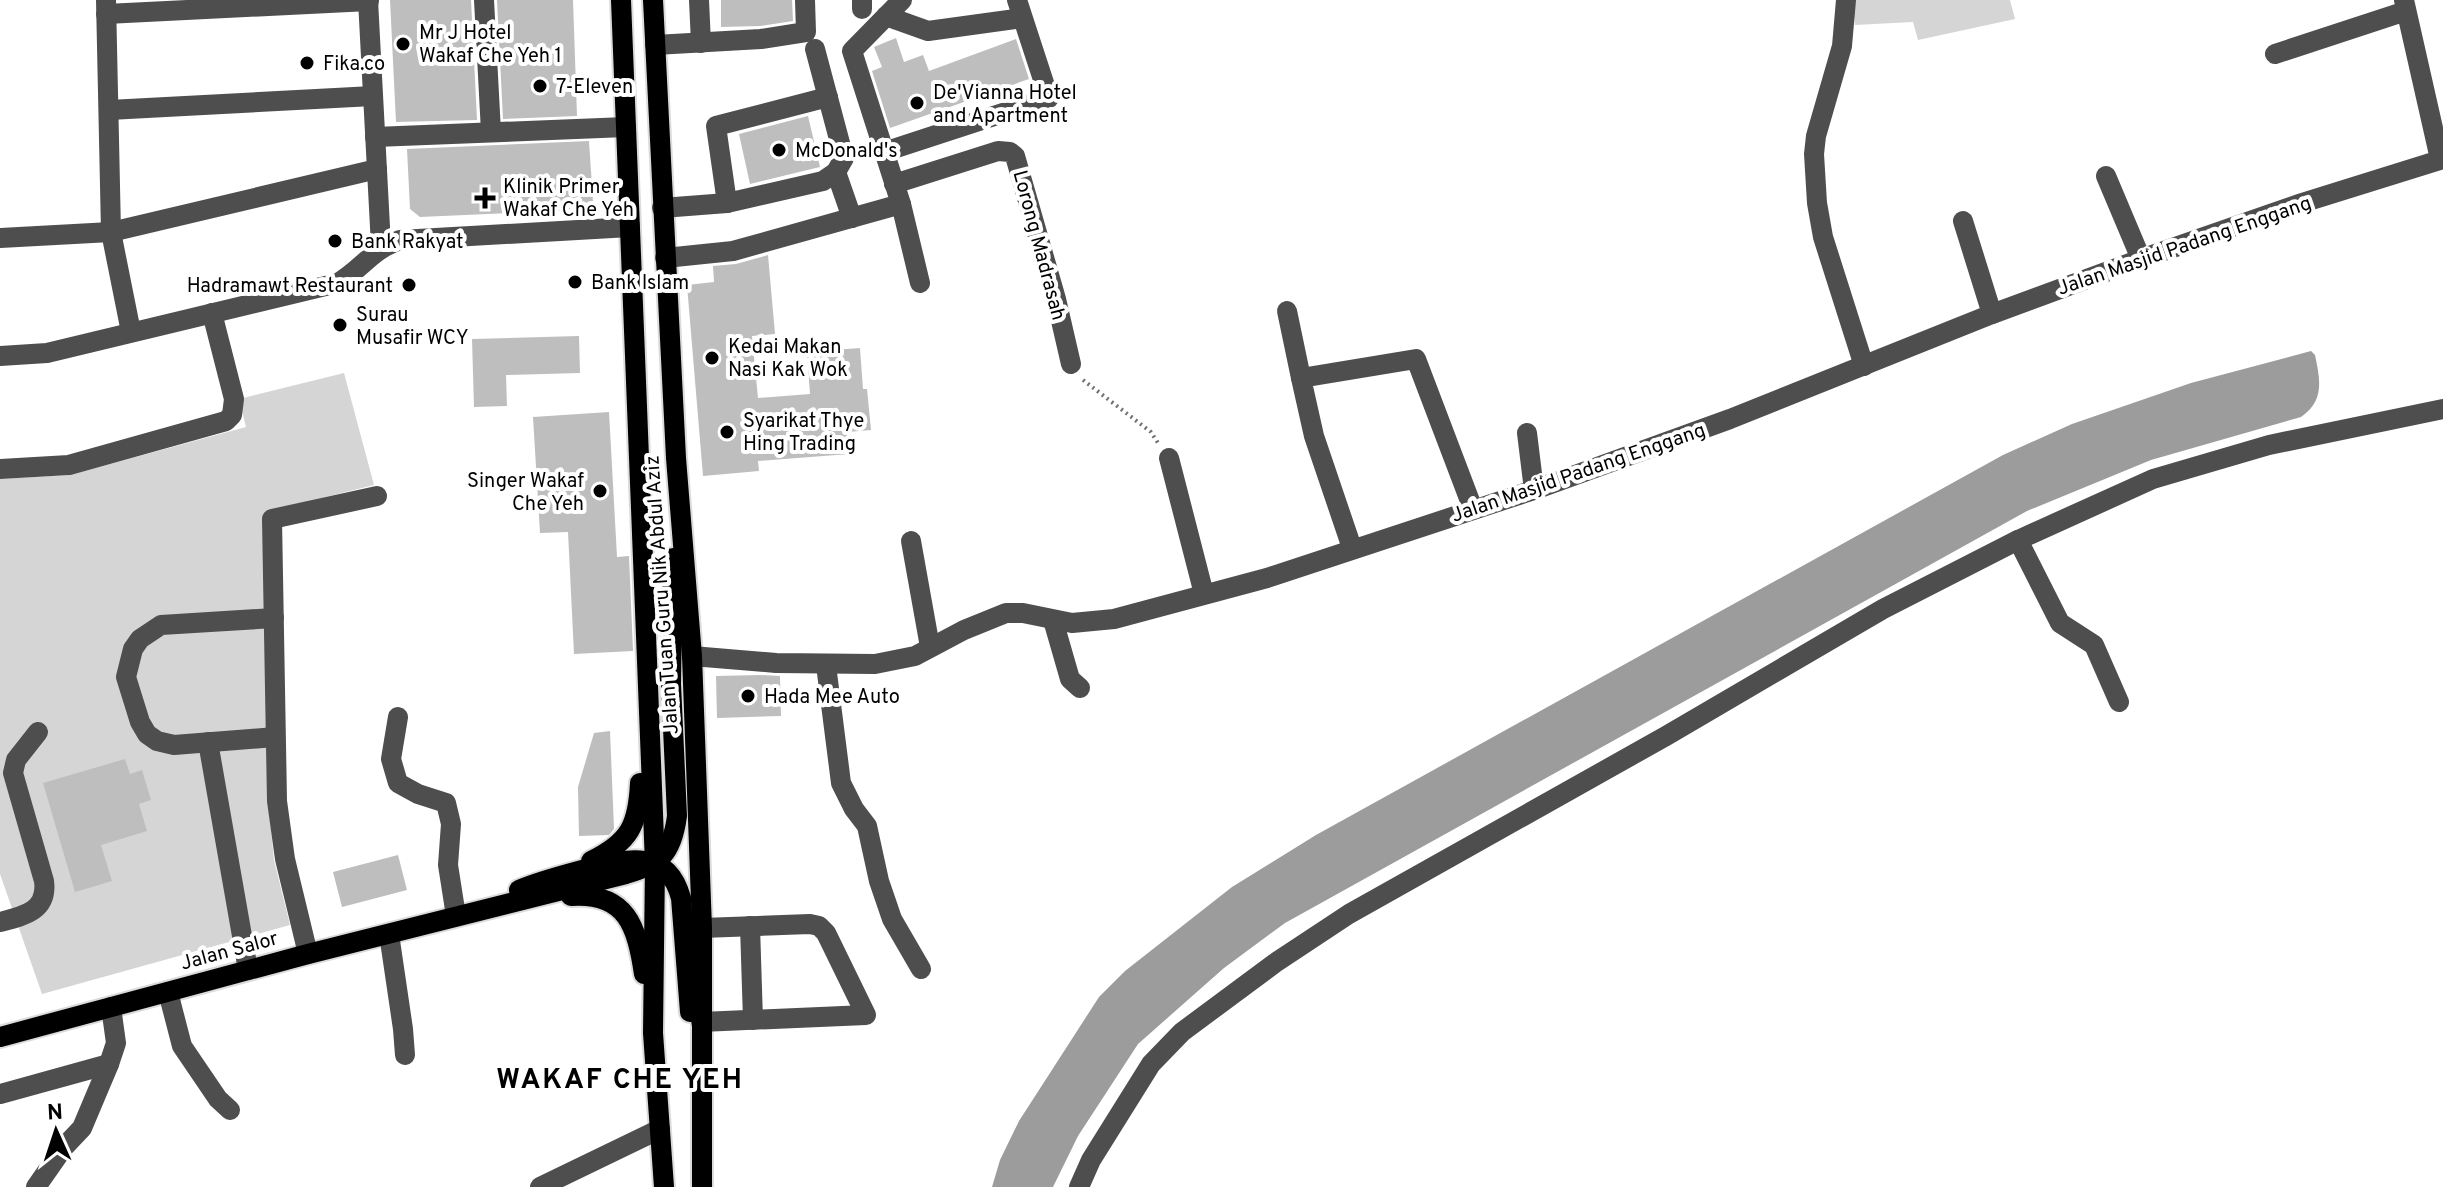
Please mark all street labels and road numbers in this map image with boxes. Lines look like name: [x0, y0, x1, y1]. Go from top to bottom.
street label: Lorong Madrasah: [1006, 168, 1071, 324]
street label: Jalan Masjid Padang Enggang: [2054, 191, 2315, 303]
street label: Jalan Masjid Padang Enggang: [1448, 418, 1709, 530]
street label: Jalan Tuan Guru Nik Abdul Aziz: [640, 454, 686, 735]
street label: Jalan Salor: [178, 926, 281, 977]

